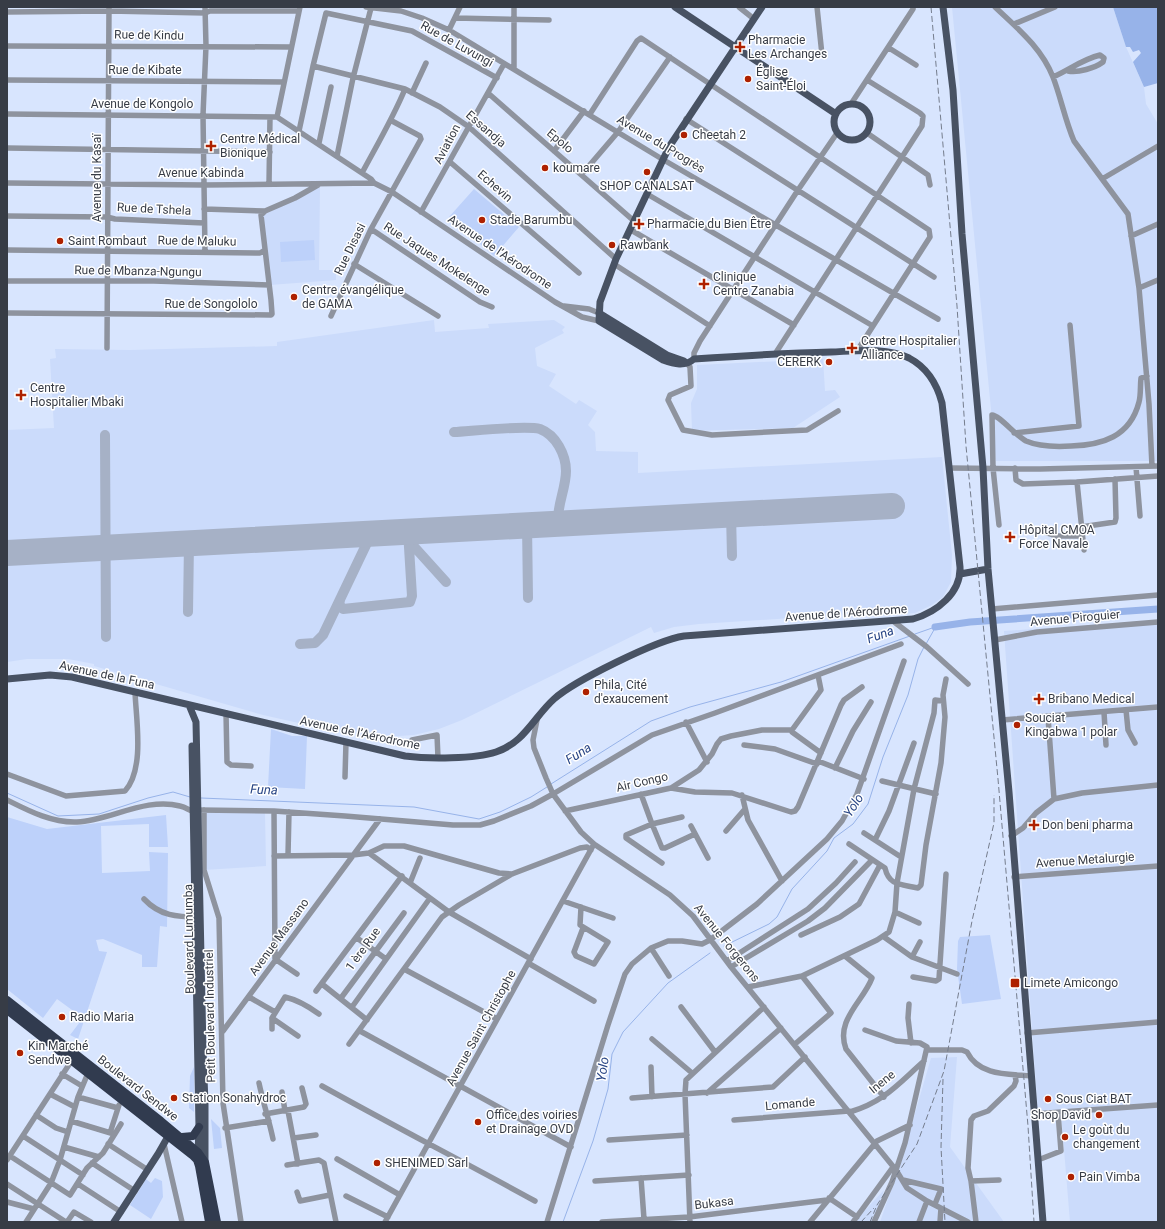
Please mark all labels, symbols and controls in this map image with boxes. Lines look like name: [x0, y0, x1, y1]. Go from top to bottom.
street label: Rue de Luvungi: [418, 18, 496, 70]
street label: Rue de Kindu: [114, 27, 184, 43]
place label: Pharmacie Les Archanges: [748, 33, 827, 61]
marker: Pharmacie Les Archanges: [735, 42, 745, 52]
street label: Rue de Kibate: [108, 63, 182, 77]
place label: Église Saint-Éloi: [756, 64, 806, 93]
marker: Église Saint-Éloi: [743, 74, 753, 84]
street label: Avenue de Kongolo: [91, 97, 193, 111]
street label: Essandja: [463, 108, 509, 150]
street label: Avenue du Progrès: [614, 112, 708, 176]
street label: Aviation: [431, 122, 463, 166]
street label: Epolo: [544, 126, 576, 156]
place label: Cheetah 2: [692, 128, 746, 142]
marker: Cheetah 2: [679, 130, 689, 140]
place label: Centre Médical Bionique: [220, 132, 300, 160]
street label: Avenue du Kasaï: [90, 133, 104, 222]
marker: Centre Médical Bionique: [205, 140, 217, 152]
place label: koumare: [553, 161, 600, 175]
marker: koumare: [540, 163, 550, 173]
street label: Avenue Kabinda: [158, 166, 244, 180]
street label: Echevin: [475, 167, 515, 205]
marker: SHOP CANALSAT: [642, 167, 652, 177]
place label: SHOP CANALSAT: [600, 179, 694, 193]
street label: Rue de Tshela: [117, 200, 191, 218]
street label: Avenue de l’Aérodrome: [445, 212, 555, 292]
place label: Stade Barumbu: [490, 213, 572, 227]
marker: Stade Barumbu: [477, 215, 487, 225]
place label: Pharmacie du Bien Être: [647, 216, 771, 231]
street label: Rue Jaques Mokelenge: [381, 219, 493, 299]
marker: Pharmacie du Bien Être: [634, 219, 644, 229]
street label: Rue Disasi: [331, 221, 369, 277]
street label: Rue de Maluku: [158, 233, 236, 249]
place label: Saint Rombaut: [68, 234, 147, 248]
marker: Saint Rombaut: [55, 236, 65, 246]
place label: Rawbank: [620, 238, 670, 252]
marker: Rawbank: [607, 240, 617, 250]
street label: Rue de Mbanza-Ngungu: [74, 263, 202, 279]
place label: Clinique Centre Zanabia: [713, 270, 794, 298]
marker: Clinique Centre Zanabia: [698, 278, 710, 290]
place label: Centre évangélique de GAMA: [302, 283, 404, 311]
marker: Centre évangélique de GAMA: [289, 292, 299, 302]
street label: Rue de Songololo: [164, 297, 258, 311]
place label: Centre Hospitalier Alliance: [861, 334, 957, 362]
marker: Centre Hospitalier Alliance: [846, 342, 858, 354]
place label: CERERK: [777, 355, 821, 369]
marker: CERERK: [824, 357, 834, 367]
place label: Centre Hospitalier Mbaki: [30, 381, 124, 409]
marker: Centre Hospitalier Mbaki: [15, 389, 27, 401]
place label: Hôpital CMOA Force Navale: [1019, 523, 1095, 551]
marker: Hôpital CMOA Force Navale: [1004, 531, 1016, 543]
street label: Avenue de l’Aérodrome: [784, 602, 908, 624]
street label: Avenue Piroguier: [1029, 607, 1121, 629]
water label: Funa: [865, 623, 896, 646]
street label: Avenue de la Funa: [58, 658, 156, 692]
place label: Phila, Cité d'exaucement: [594, 678, 668, 706]
marker: Phila, Cité d'exaucement: [581, 687, 591, 697]
place label: Bribano Medical: [1048, 692, 1134, 706]
marker: Bribano Medical: [1033, 693, 1045, 705]
place label: Souciat Kingabwa 1 polar: [1025, 711, 1117, 739]
street label: Avenue de l’Aérodrome: [299, 713, 421, 753]
marker: Souciat Kingabwa 1 polar: [1012, 720, 1022, 730]
water label: Funa: [563, 740, 594, 767]
street label: Air Congo: [615, 769, 669, 795]
water label: Funa: [250, 782, 278, 797]
water label: Yolo: [840, 791, 866, 820]
place label: Don beni pharma: [1042, 818, 1133, 832]
marker: Don beni pharma: [1029, 820, 1039, 830]
street label: Avenue Metalurgie: [1035, 850, 1135, 870]
street label: Boulevard Lumumba: [181, 884, 197, 994]
street label: Avenue Massano: [246, 896, 312, 978]
street label: Avenue Forgerons: [691, 901, 763, 985]
street label: 1 ère Rue: [343, 925, 383, 973]
street label: Petit Boulevard Industriel: [202, 949, 218, 1083]
street label: Avenue Saint Christophe: [443, 968, 519, 1088]
place label: Limete Amicongo: [1024, 976, 1118, 990]
marker: Limete Amicongo: [1009, 977, 1021, 989]
place label: Radio Maria: [70, 1010, 134, 1024]
marker: Radio Maria: [57, 1012, 67, 1022]
place label: Kin Marché Sendwe: [28, 1039, 88, 1067]
marker: Kin Marché Sendwe: [15, 1048, 25, 1058]
street label: Boulevard Sendwe: [95, 1052, 181, 1124]
water label: Yolo: [593, 1056, 612, 1082]
street label: Inene: [866, 1067, 898, 1097]
place label: Station Sonahydroc: [182, 1091, 286, 1105]
place label: Sous Ciat BAT: [1056, 1092, 1132, 1106]
marker: Station Sonahydroc: [169, 1093, 179, 1103]
marker: Sous Ciat BAT: [1043, 1094, 1053, 1104]
street label: Lomande: [764, 1095, 816, 1113]
place label: Office des voiries et Drainage OVD: [486, 1108, 577, 1136]
place label: Shop David: [1031, 1108, 1091, 1122]
marker: Shop David: [1094, 1110, 1104, 1120]
marker: Office des voiries et Drainage OVD: [473, 1117, 483, 1127]
place label: Le goùt du changement: [1073, 1123, 1140, 1151]
marker: Le goùt du changement: [1060, 1132, 1070, 1142]
place label: SHENIMED Sarl: [385, 1156, 468, 1170]
marker: SHENIMED Sarl: [372, 1158, 382, 1168]
place label: Pain Vimba: [1079, 1170, 1140, 1184]
marker: Pain Vimba: [1066, 1172, 1076, 1182]
street label: Bukasa: [694, 1194, 734, 1212]

